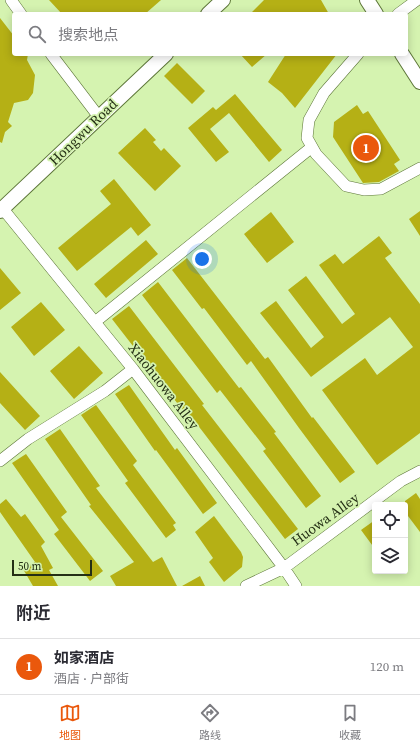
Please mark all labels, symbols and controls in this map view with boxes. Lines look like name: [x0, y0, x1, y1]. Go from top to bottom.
search box: [12, 12, 408, 56]
icon: search: [26, 23, 48, 45]
text: 搜索地点: [58, 24, 118, 45]
street label: Hongwu Road: [44, 94, 122, 170]
pin: 1: [353, 133, 379, 163]
your location: [192, 249, 212, 269]
street label: Xiaohuowa Alley: [124, 339, 205, 434]
street label: Huowa Alley: [287, 487, 364, 550]
map controls: [372, 502, 408, 574]
button: locate: [372, 502, 408, 538]
button: layers: [372, 538, 408, 574]
scale bar: [12, 558, 92, 577]
text: 50 m: [18, 559, 41, 574]
text: 附近: [16, 601, 50, 625]
text: 如家酒店: [54, 647, 114, 668]
text: 1: [25, 658, 33, 675]
text: 120 m: [370, 658, 404, 675]
text: 酒店 · 户部街: [54, 670, 129, 687]
tab: 地图: [59, 702, 81, 743]
tab: 路线: [199, 702, 221, 743]
tab: 收藏: [339, 702, 361, 743]

